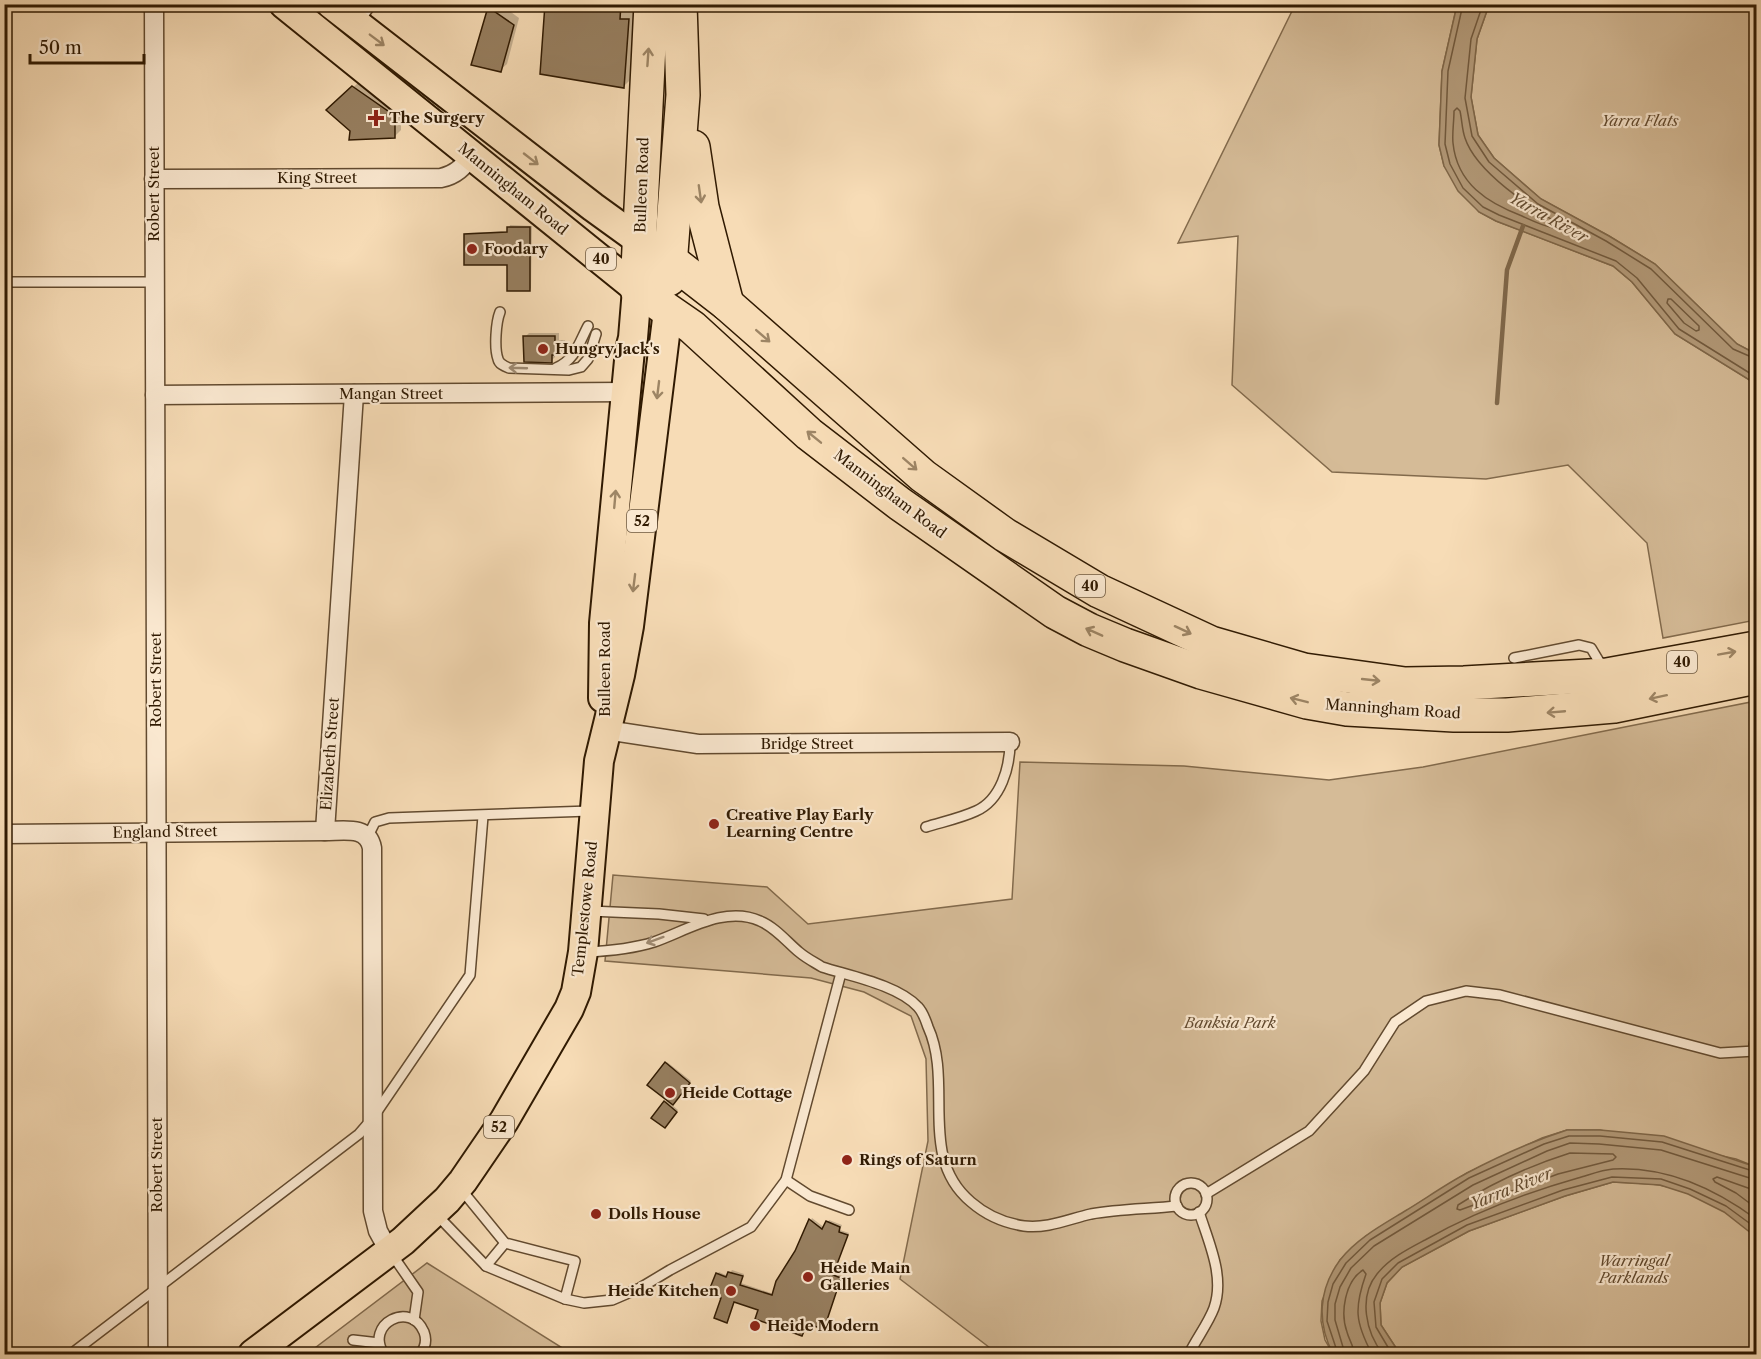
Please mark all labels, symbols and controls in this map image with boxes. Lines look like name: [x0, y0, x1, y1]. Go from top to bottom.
scale bar: [30, 27, 144, 65]
one-way arrow: [369, 34, 385, 47]
text: 50 m: [39, 37, 82, 59]
one-way arrow: [642, 47, 653, 67]
place label: The Surgery: [389, 108, 485, 127]
marker: The Surgery: [367, 109, 385, 127]
park label: Yarra Flats: [1601, 111, 1679, 130]
street label: Bulleen Road: [630, 137, 653, 233]
street label: Manningham Road: [455, 138, 572, 239]
street label: Robert Street: [144, 145, 163, 242]
one-way arrow: [523, 153, 539, 166]
street label: King Street: [277, 168, 358, 187]
one-way arrow: [695, 183, 706, 203]
water label: Yarra River: [1506, 187, 1593, 248]
place label: Foodary: [484, 239, 549, 258]
marker: Foodary: [465, 242, 479, 256]
road number: 40: [586, 248, 616, 270]
one-way arrow: [755, 329, 770, 343]
place label: Hungry Jack's: [555, 339, 660, 358]
marker: Hungry Jack's: [536, 342, 550, 356]
one-way arrow: [509, 362, 529, 373]
one-way arrow: [653, 379, 664, 399]
street label: Mangan Street: [339, 384, 444, 403]
one-way arrow: [806, 431, 822, 444]
street label: Manningham Road: [830, 445, 950, 542]
one-way arrow: [902, 457, 917, 471]
one-way arrow: [610, 490, 621, 510]
road number: 52: [627, 510, 657, 532]
one-way arrow: [629, 573, 640, 592]
road number: 40: [1075, 575, 1105, 597]
street label: Bulleen Road: [595, 621, 614, 717]
one-way arrow: [1174, 625, 1192, 637]
one-way arrow: [1086, 626, 1104, 637]
street label: Robert Street: [146, 631, 165, 728]
one-way arrow: [1717, 648, 1736, 659]
road number: 40: [1667, 651, 1697, 673]
one-way arrow: [1360, 675, 1380, 686]
one-way arrow: [1649, 692, 1668, 703]
one-way arrow: [1290, 694, 1309, 706]
street label: Manningham Road: [1325, 694, 1462, 723]
street label: Elizabeth Street: [316, 696, 343, 811]
one-way arrow: [1547, 706, 1567, 717]
street label: Bridge Street: [760, 734, 854, 753]
place label: Creative Play Early Learning Centre: [726, 805, 874, 841]
marker: Creative Play Early Learning Centre: [707, 817, 721, 831]
street label: England Street: [112, 821, 218, 842]
street label: Templestowe Road: [568, 840, 601, 978]
one-way arrow: [646, 936, 665, 947]
park label: Banksia Park: [1183, 1013, 1276, 1032]
place label: Heide Cottage: [682, 1083, 792, 1102]
marker: Heide Cottage: [663, 1086, 677, 1100]
street label: Robert Street: [147, 1116, 166, 1213]
road number: 52: [484, 1116, 514, 1138]
place label: Rings of Saturn: [859, 1150, 978, 1169]
marker: Rings of Saturn: [840, 1153, 854, 1167]
water label: Yarra River: [1467, 1162, 1556, 1214]
place label: Dolls House: [608, 1204, 701, 1223]
marker: Dolls House: [589, 1207, 603, 1221]
park label: Warringal Parklands: [1598, 1251, 1672, 1287]
place label: Heide Main Galleries: [820, 1258, 911, 1294]
marker: Heide Main Galleries: [801, 1270, 815, 1284]
place label: Heide Kitchen: [607, 1281, 720, 1300]
marker: Heide Kitchen: [724, 1284, 738, 1298]
place label: Heide Modern: [767, 1316, 880, 1335]
marker: Heide Modern: [748, 1319, 762, 1333]

